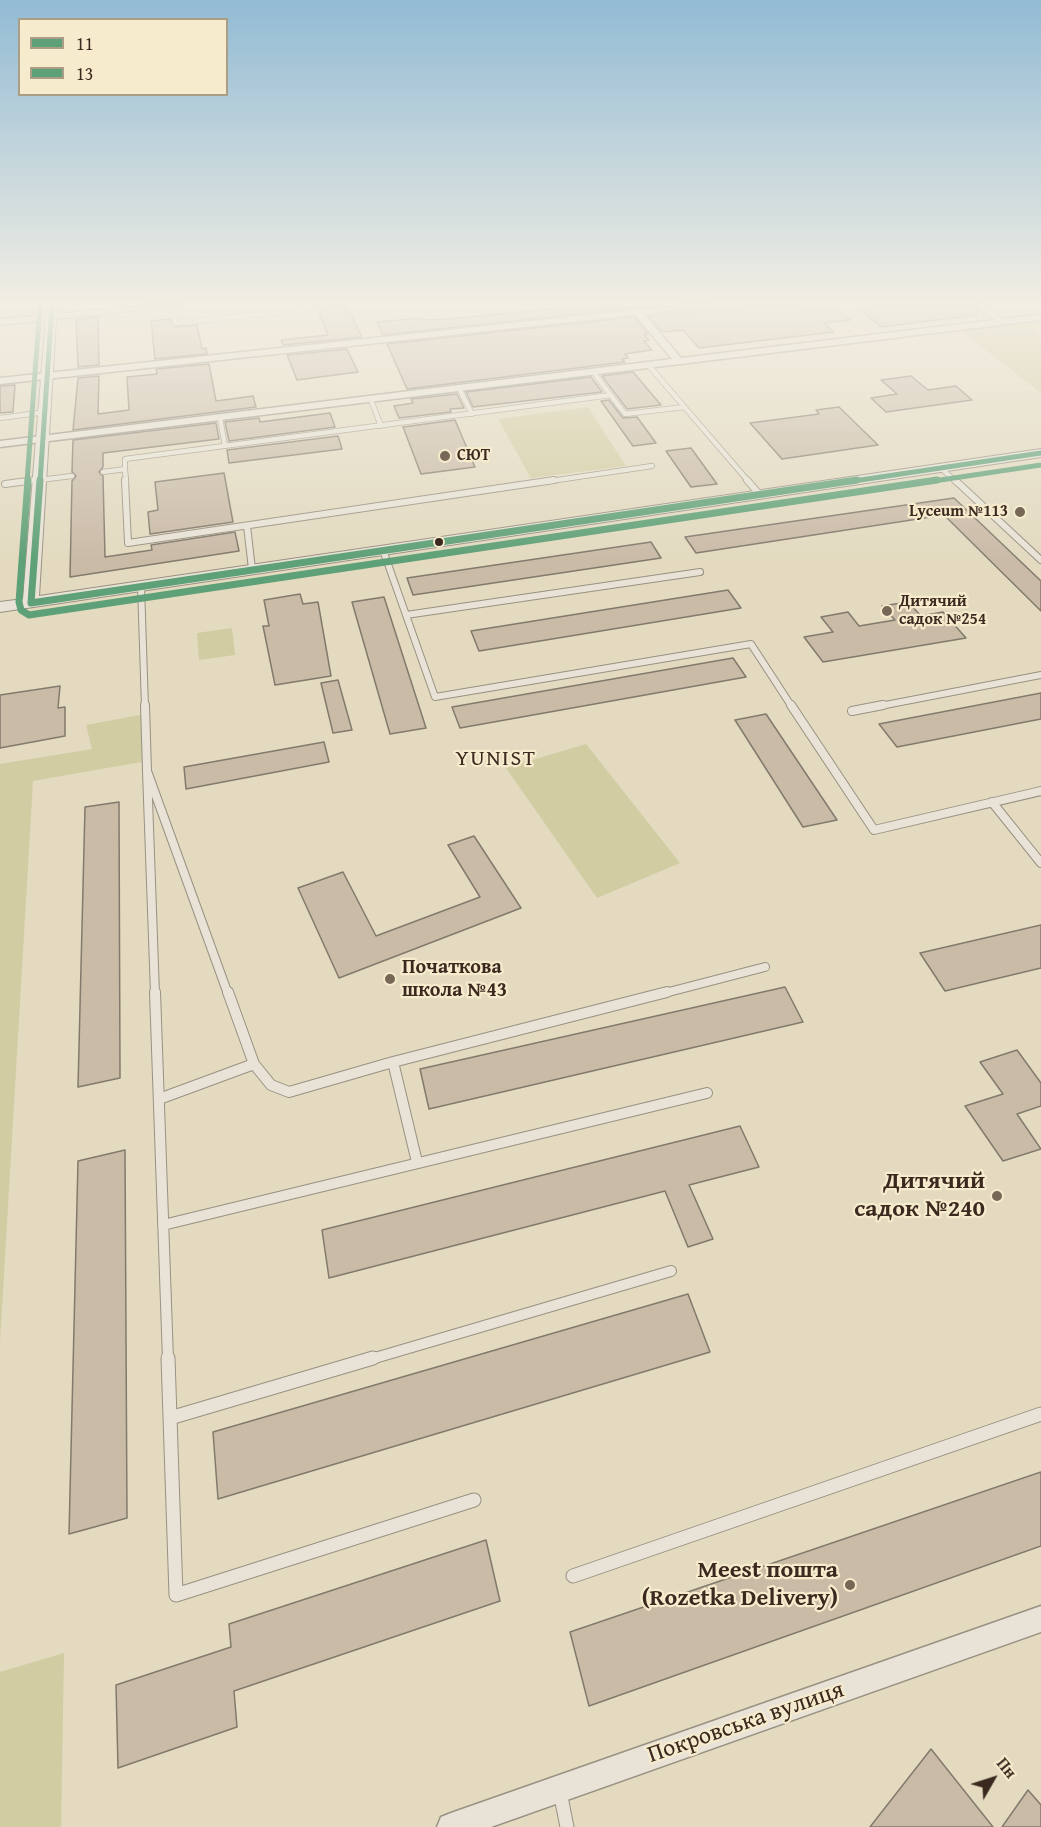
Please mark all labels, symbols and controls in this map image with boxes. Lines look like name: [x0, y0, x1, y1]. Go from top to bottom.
legend: [18, 18, 228, 96]
text: 11: [76, 30, 93, 57]
text: 13: [76, 60, 93, 87]
place label: СЮТ: [457, 446, 490, 466]
marker: СЮТ: [438, 449, 452, 463]
place label: Lyceum №113: [909, 502, 1008, 522]
marker: Lyceum №113: [1013, 505, 1027, 519]
unlabelled marker: [433, 536, 445, 548]
place label: Дитячий садок №254: [899, 592, 986, 630]
marker: Дитячий садок №254: [880, 604, 894, 618]
district label: YUNIST: [456, 746, 536, 772]
place label: Початкова школа №43: [402, 956, 507, 1003]
marker: Початкова школа №43: [383, 972, 397, 986]
place label: Дитячий садок №240: [854, 1168, 985, 1224]
marker: Дитячий садок №240: [990, 1189, 1004, 1203]
place label: Meest пошта (Rozetka Delivery): [642, 1557, 838, 1613]
marker: Meest пошта (Rozetka Delivery): [843, 1578, 857, 1592]
street label: Покровська вулиця: [644, 1676, 848, 1770]
north arrow: [963, 1749, 1023, 1809]
text: Пн: [991, 1752, 1023, 1783]

